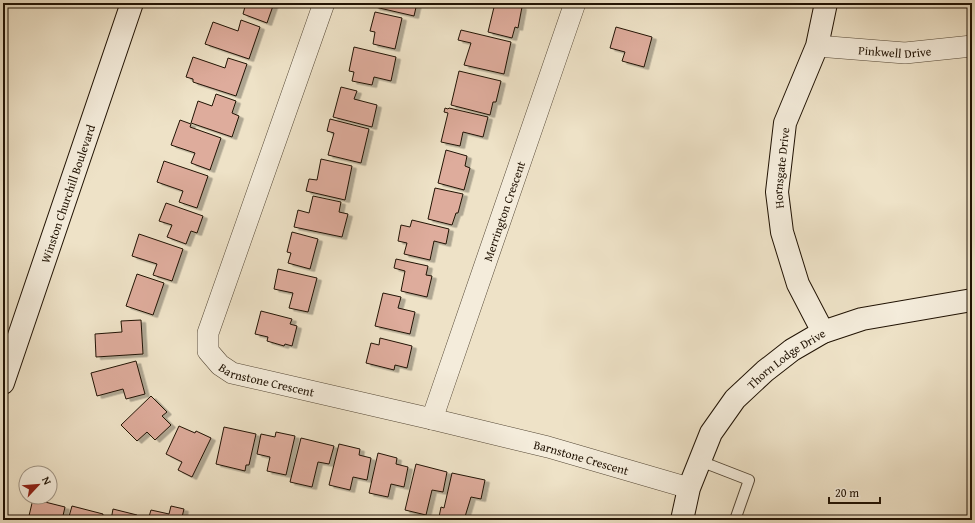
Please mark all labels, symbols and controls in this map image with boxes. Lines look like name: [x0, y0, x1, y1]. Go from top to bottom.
street label: Pinkwell Drive: [858, 41, 932, 62]
street label: Winston Churchill Boulevard: [36, 122, 99, 265]
street label: Hornsgate Drive: [768, 126, 793, 210]
street label: Merrington Crescent: [478, 158, 529, 263]
street label: Thorn Lodge Drive: [743, 324, 829, 393]
street label: Barnstone Crescent: [216, 358, 317, 400]
street label: Barnstone Crescent: [532, 435, 632, 479]
north arrow: [18, 465, 58, 505]
text: N: [38, 474, 56, 488]
scale bar: [829, 479, 880, 505]
text: 20 m: [835, 484, 859, 501]

